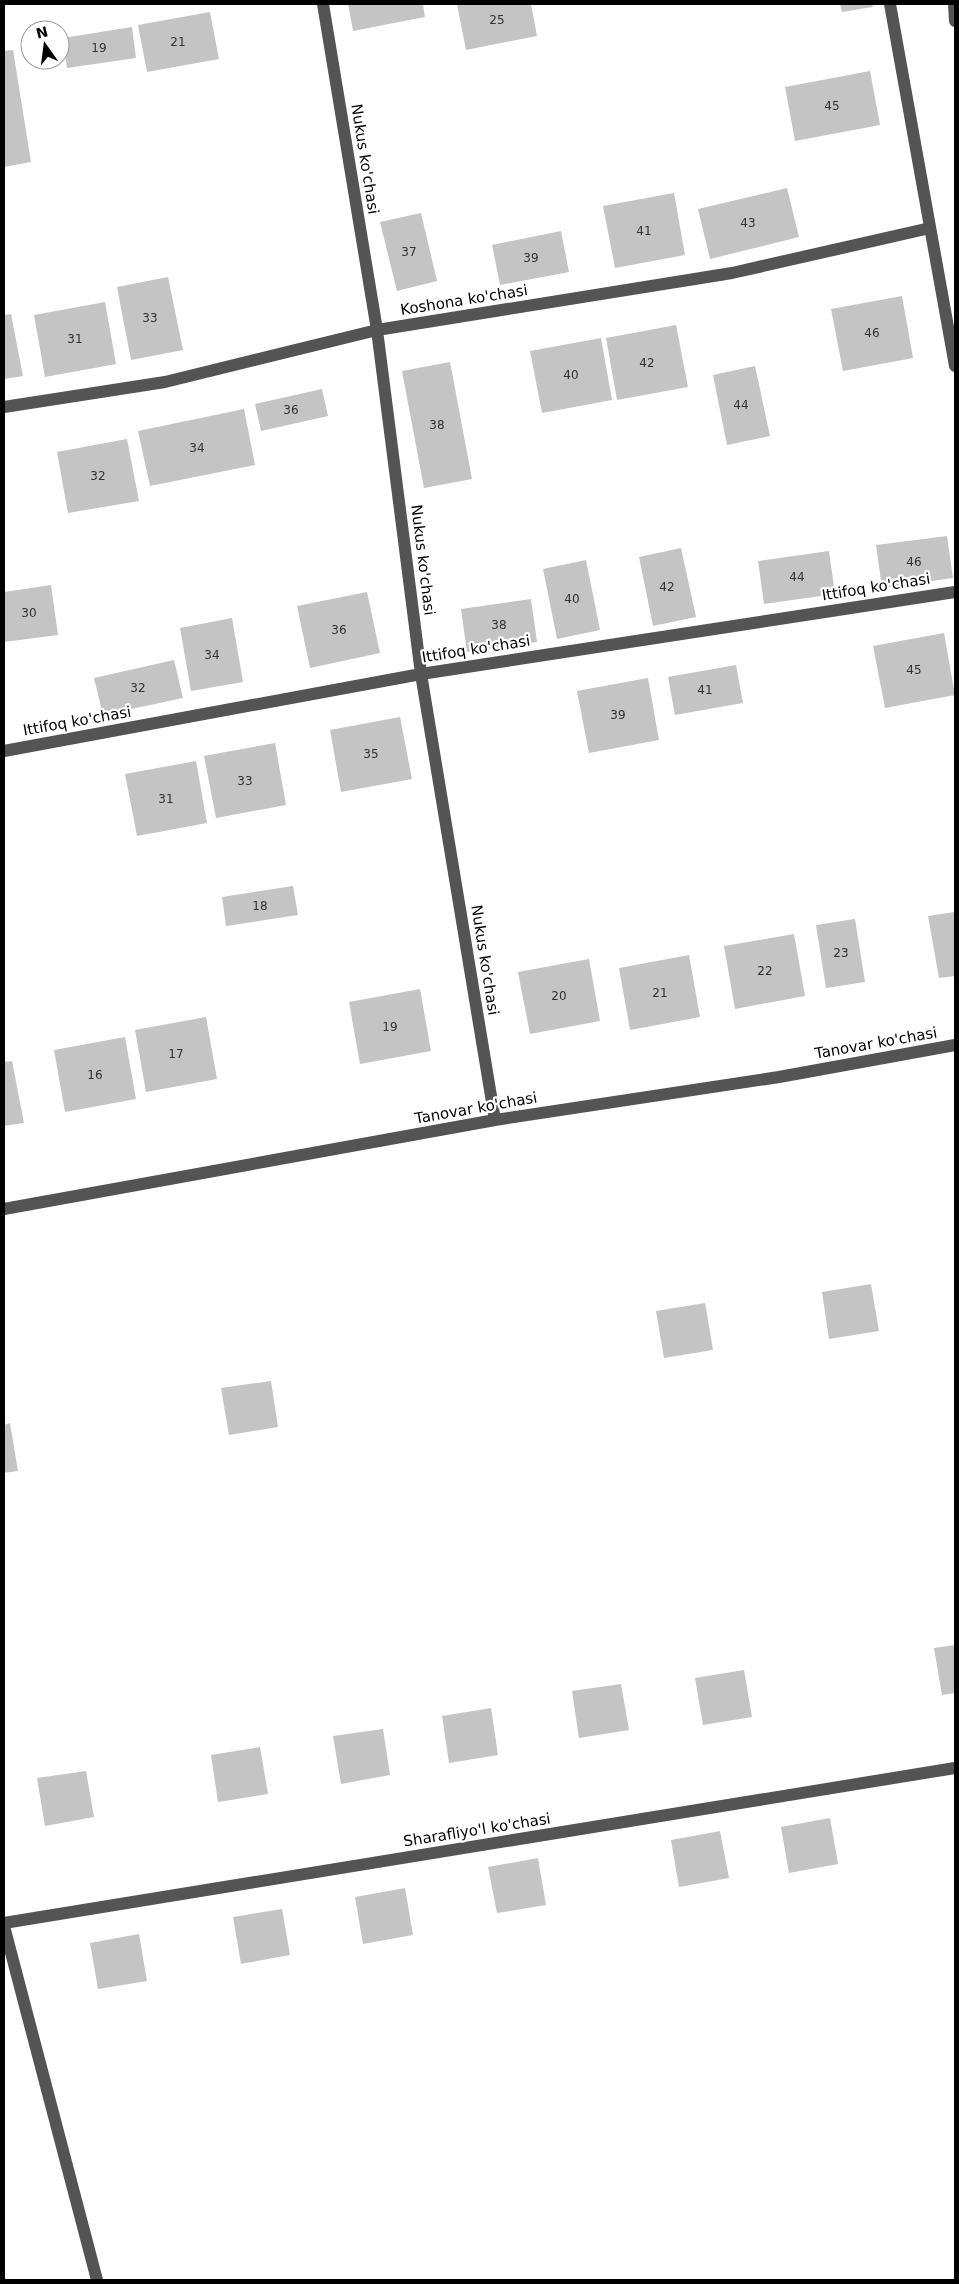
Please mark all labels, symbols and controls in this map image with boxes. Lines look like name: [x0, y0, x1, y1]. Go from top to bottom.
house number: 25: [489, 13, 505, 27]
north arrow: [20, 20, 70, 70]
text: N: [34, 23, 49, 42]
house number: 21: [170, 35, 186, 49]
house number: 19: [91, 41, 107, 55]
house number: 45: [824, 99, 840, 113]
street label: Nukus ko'chasi: [347, 103, 383, 215]
house number: 43: [740, 216, 756, 230]
house number: 41: [636, 224, 652, 238]
house number: 37: [401, 245, 417, 259]
house number: 39: [523, 251, 539, 265]
street label: Koshona ko'chasi: [399, 281, 529, 319]
house number: 33: [142, 311, 158, 325]
house number: 46: [864, 326, 880, 340]
house number: 31: [67, 332, 83, 346]
house number: 42: [639, 356, 655, 370]
house number: 40: [563, 368, 579, 382]
house number: 44: [733, 398, 749, 412]
house number: 36: [283, 403, 299, 417]
house number: 38: [429, 418, 445, 432]
house number: 34: [189, 441, 205, 455]
house number: 32: [90, 469, 106, 483]
street label: Nukus ko'chasi: [407, 504, 439, 616]
house number: 46: [906, 555, 922, 569]
house number: 44: [789, 570, 805, 584]
street label: Ittifoq ko'chasi: [821, 570, 931, 604]
house number: 42: [659, 580, 675, 594]
house number: 40: [564, 592, 580, 606]
house number: 30: [21, 606, 37, 620]
house number: 38: [491, 618, 507, 632]
house number: 36: [331, 623, 347, 637]
street label: Ittifoq ko'chasi: [421, 632, 531, 666]
house number: 34: [204, 648, 220, 662]
house number: 45: [906, 663, 922, 677]
house number: 32: [130, 681, 146, 695]
house number: 41: [697, 683, 713, 697]
street label: Ittifoq ko'chasi: [22, 703, 132, 739]
house number: 39: [610, 708, 626, 722]
house number: 35: [363, 747, 379, 761]
house number: 33: [237, 774, 253, 788]
house number: 31: [158, 792, 174, 806]
house number: 18: [252, 899, 268, 913]
street label: Nukus ko'chasi: [467, 904, 503, 1016]
house number: 23: [833, 946, 849, 960]
house number: 22: [757, 964, 773, 978]
house number: 21: [652, 986, 668, 1000]
house number: 20: [551, 989, 567, 1003]
house number: 19: [382, 1020, 398, 1034]
street label: Tanovar ko'chasi: [812, 1023, 939, 1063]
house number: 17: [168, 1047, 184, 1061]
house number: 16: [87, 1068, 103, 1082]
street label: Tanovar ko'chasi: [412, 1088, 539, 1128]
street label: Sharafliyo'l ko'chasi: [402, 1809, 552, 1851]

